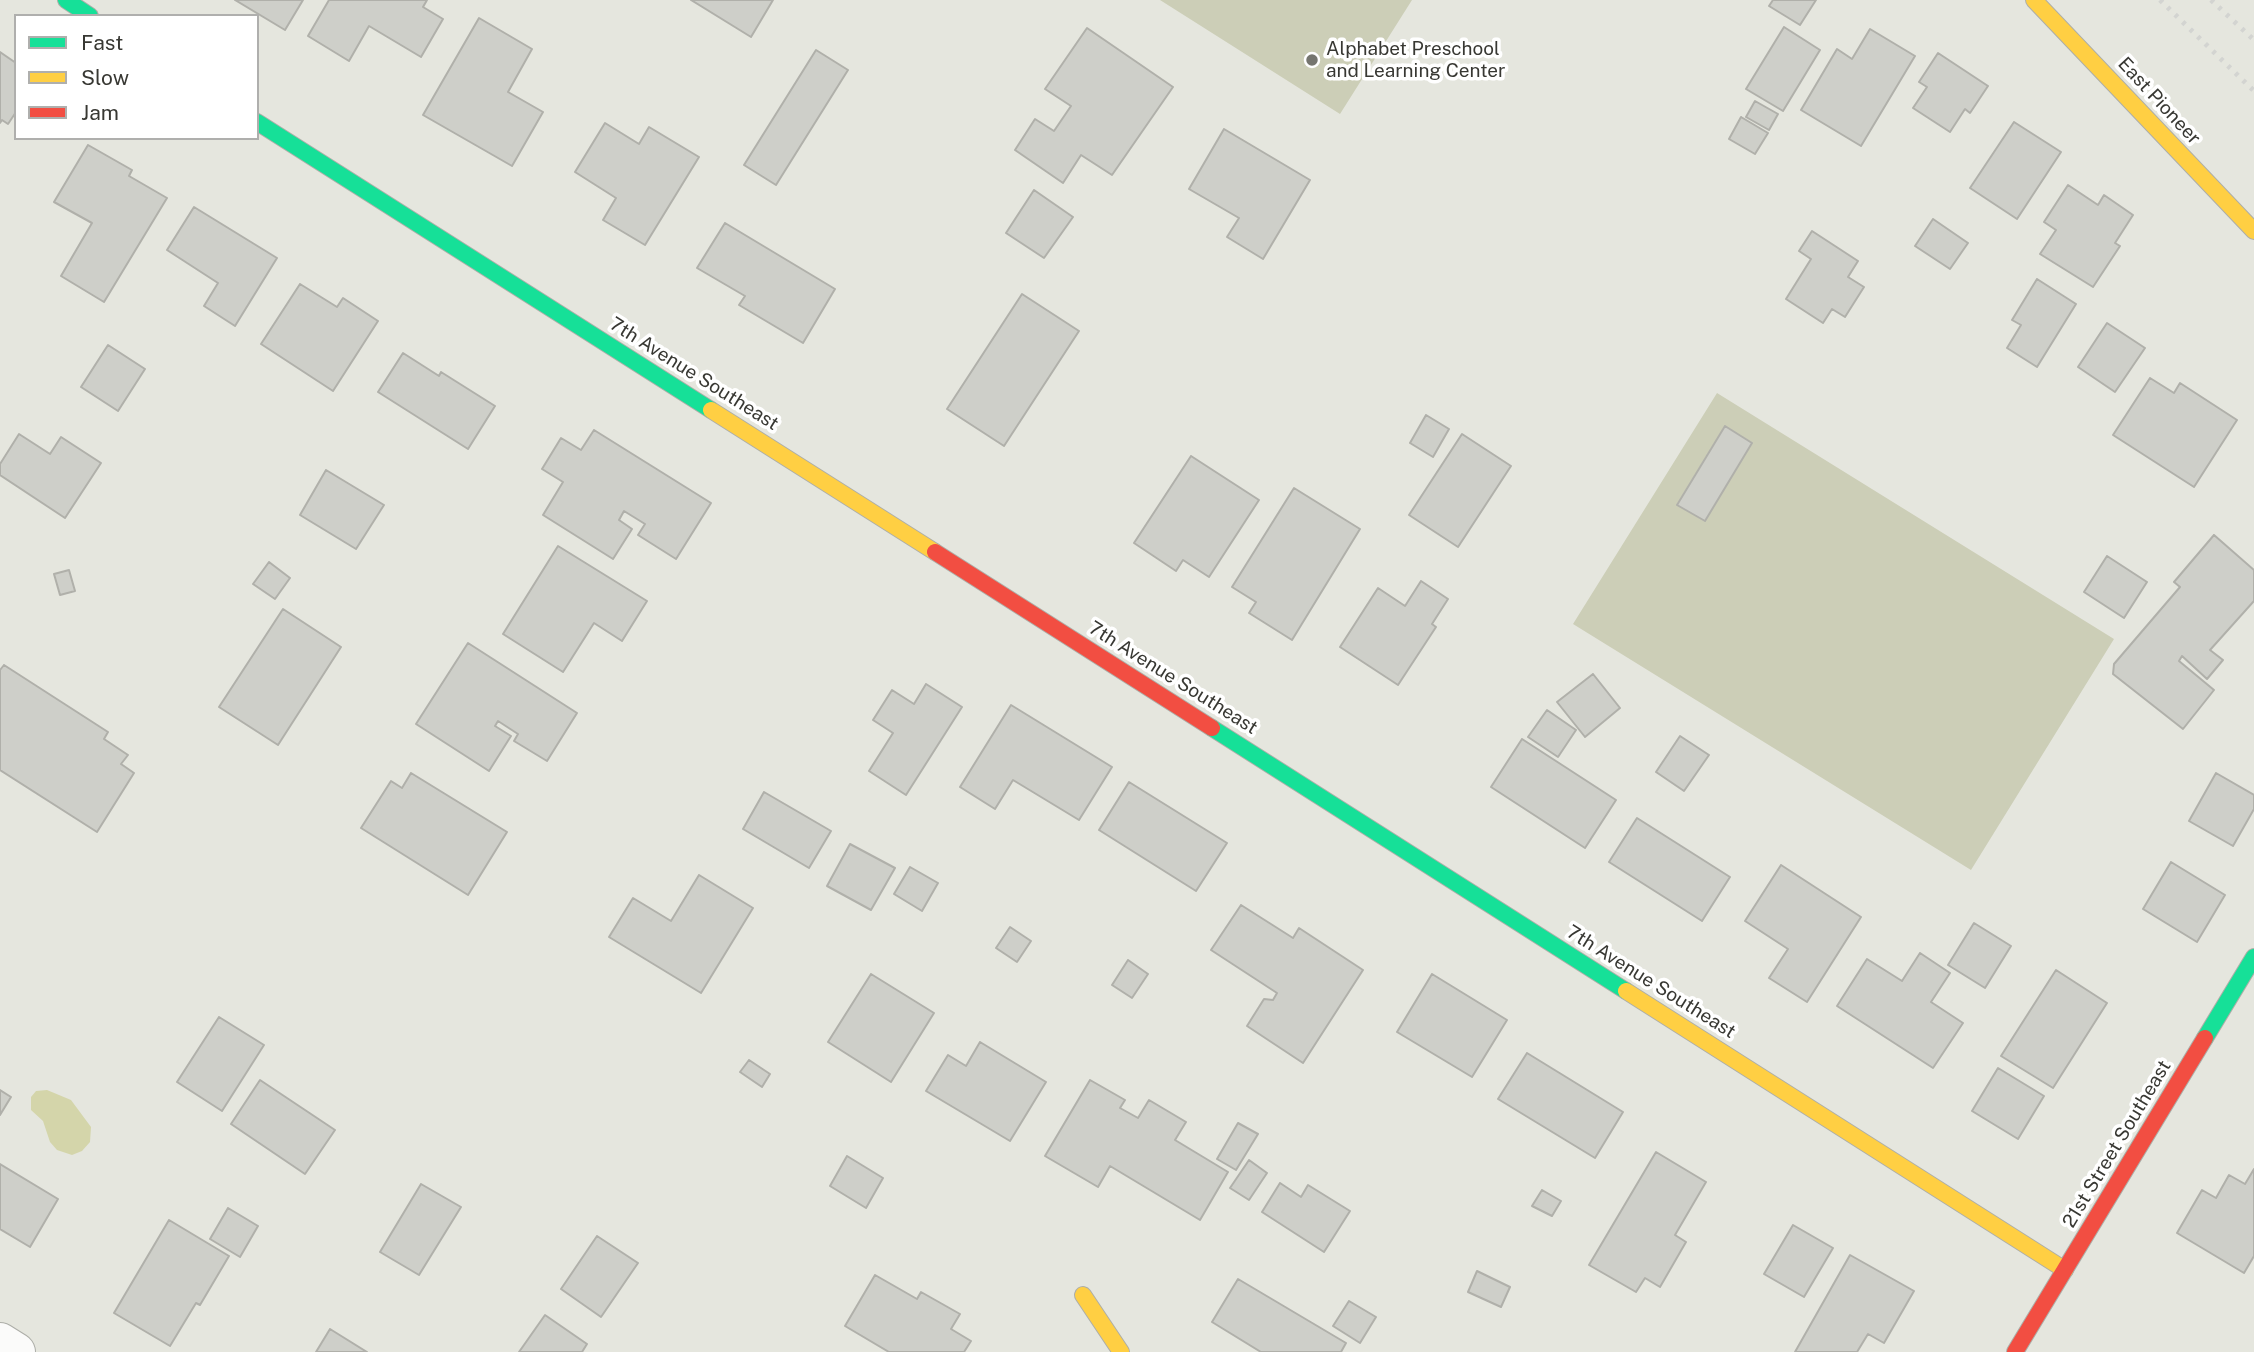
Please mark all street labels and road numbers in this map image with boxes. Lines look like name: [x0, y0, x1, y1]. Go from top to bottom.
street label: East Pioneer: [2113, 53, 2205, 149]
street label: 7th Avenue Southeast: [605, 313, 783, 435]
street label: 7th Avenue Southeast: [1084, 617, 1262, 739]
street label: 7th Avenue Southeast: [1562, 921, 1740, 1043]
street label: 21st Street Southeast: [2058, 1056, 2176, 1232]

